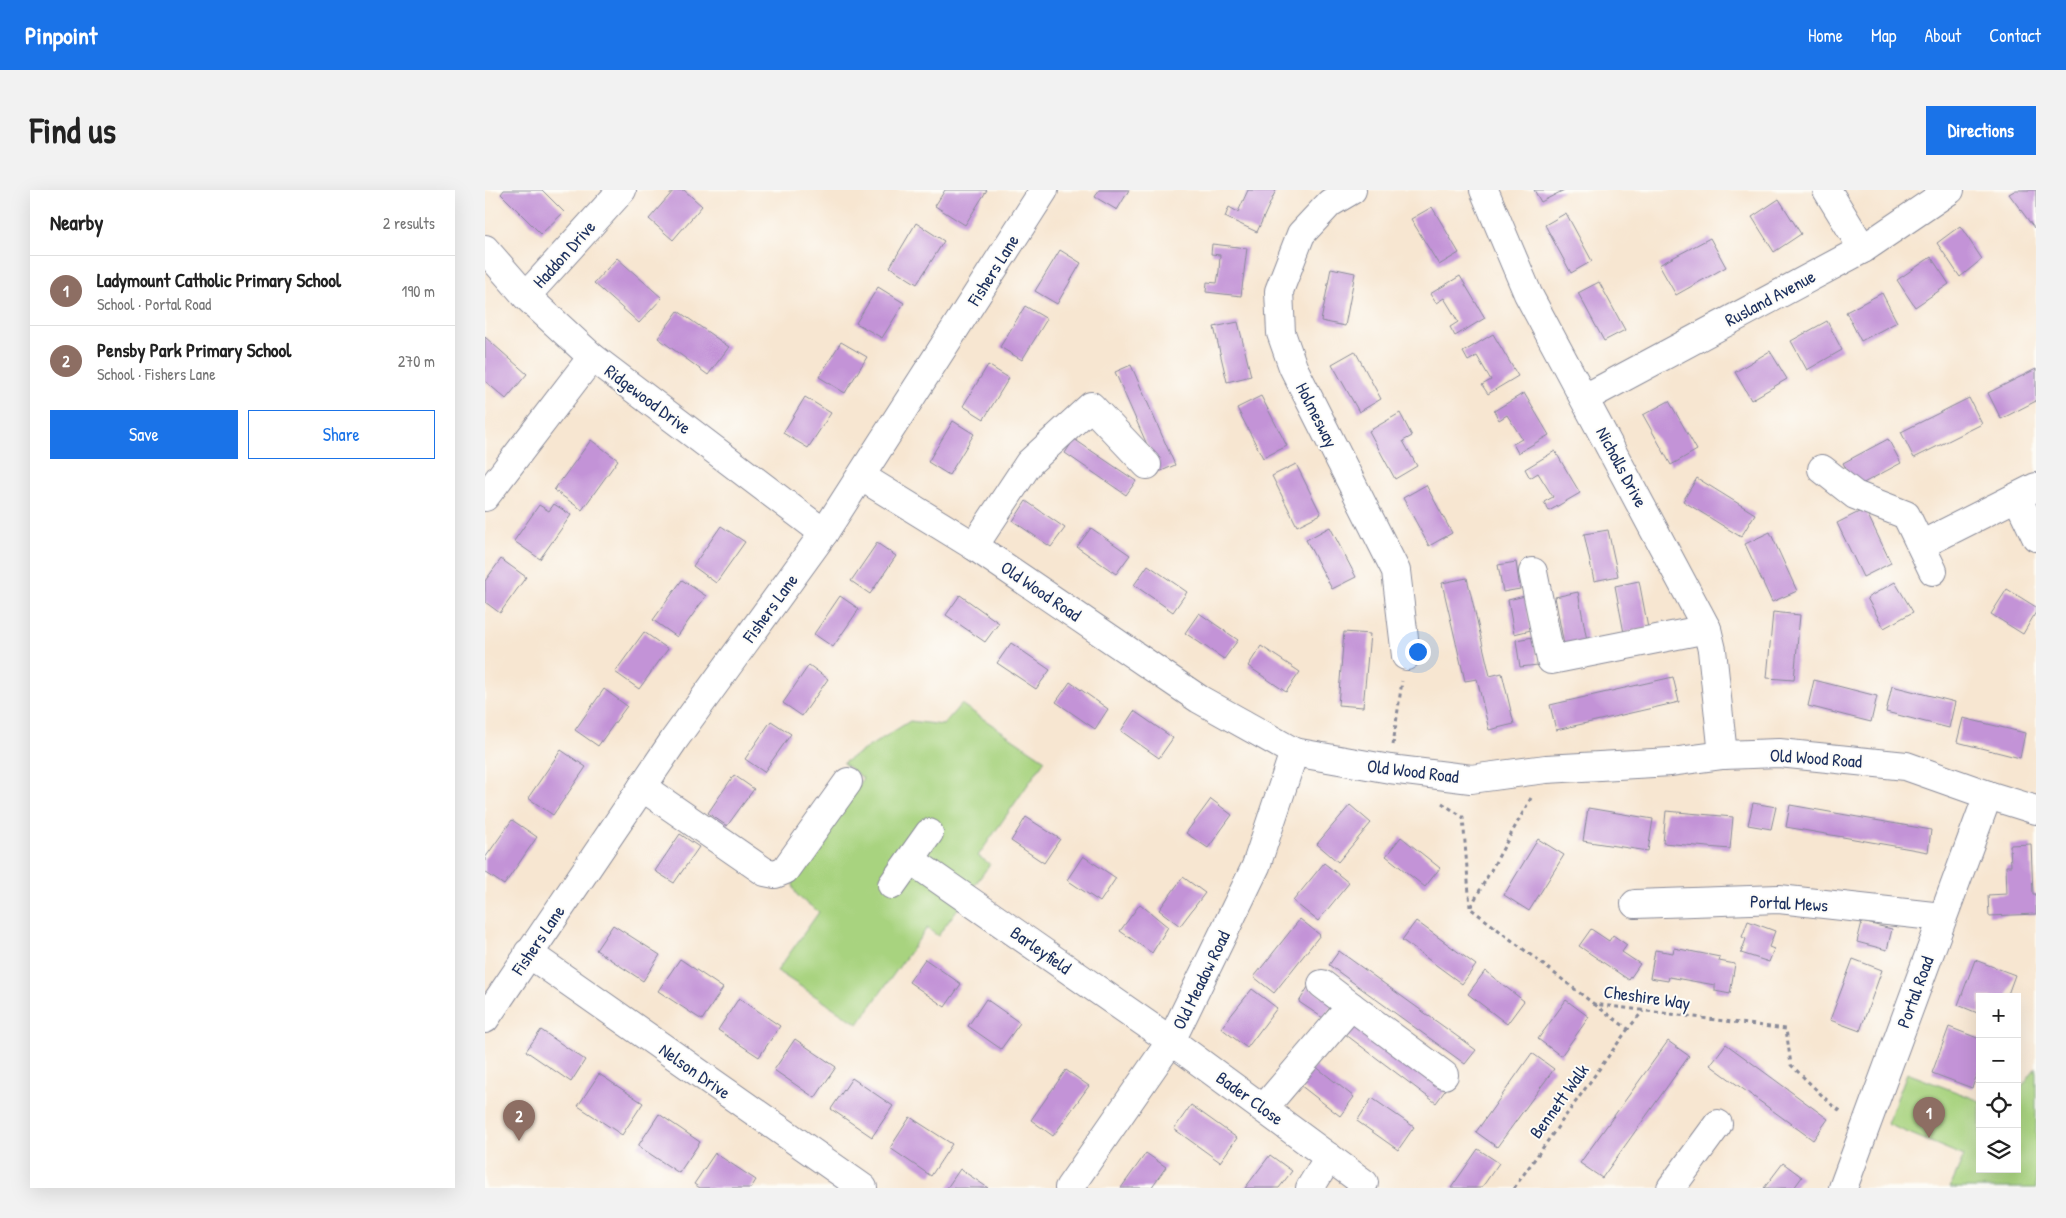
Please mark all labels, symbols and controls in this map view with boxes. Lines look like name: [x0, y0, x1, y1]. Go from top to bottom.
text: Pinpoint: [25, 19, 97, 51]
text: Home: [1808, 23, 1843, 48]
text: Map: [1871, 23, 1896, 48]
text: About: [1924, 23, 1961, 48]
text: Contact: [1989, 23, 2041, 48]
button: Directions: [1926, 106, 2036, 155]
text: Find us: [30, 107, 116, 154]
text: Nearby: [50, 208, 103, 237]
text: 2 results: [383, 212, 435, 234]
street label: Haddon Drive: [527, 215, 601, 293]
street label: Fishers Lane: [961, 230, 1025, 311]
street label: Rusland Avenue: [1720, 264, 1820, 332]
text: Ladymount Catholic Primary School: [97, 267, 341, 293]
text: 1: [63, 280, 69, 302]
text: 190 m: [402, 280, 435, 302]
text: School · Portal Road: [97, 293, 211, 315]
text: Pensby Park Primary School: [97, 337, 291, 363]
text: 2: [62, 350, 70, 372]
text: 270 m: [398, 350, 435, 372]
street label: Ridgewood Drive: [600, 358, 696, 440]
text: School · Fishers Lane: [97, 363, 216, 385]
street label: Holmesway: [1290, 378, 1344, 452]
button: Save: [50, 410, 238, 459]
button: Share: [248, 410, 435, 459]
street label: Nicholls Drive: [1590, 422, 1654, 512]
street label: Old Wood Road: [996, 555, 1086, 627]
street label: Fishers Lane: [736, 568, 803, 648]
your location: [1405, 639, 1431, 665]
street label: Old Wood Road: [1769, 742, 1863, 774]
street label: Old Wood Road: [1366, 753, 1460, 789]
street label: Portal Mews: [1749, 888, 1829, 918]
street label: Fishers Lane: [505, 900, 571, 981]
street label: Barleyfield: [1006, 920, 1076, 980]
street label: Old Meadow Road: [1166, 926, 1236, 1034]
street label: Portal Road: [1891, 953, 1939, 1031]
street label: Cheshire Way: [1602, 979, 1692, 1015]
map controls: [1976, 993, 2021, 1173]
button: +: [1976, 993, 2021, 1038]
street label: Nelson Drive: [654, 1037, 736, 1105]
button: −: [1976, 1038, 2021, 1083]
street label: Bennett Walk: [1523, 1058, 1595, 1143]
street label: Bader Close: [1211, 1065, 1289, 1131]
button: locate: [1976, 1083, 2021, 1128]
pin: 1: [1913, 1097, 1945, 1138]
pin: 2: [503, 1100, 535, 1141]
button: layers: [1976, 1128, 2021, 1173]

